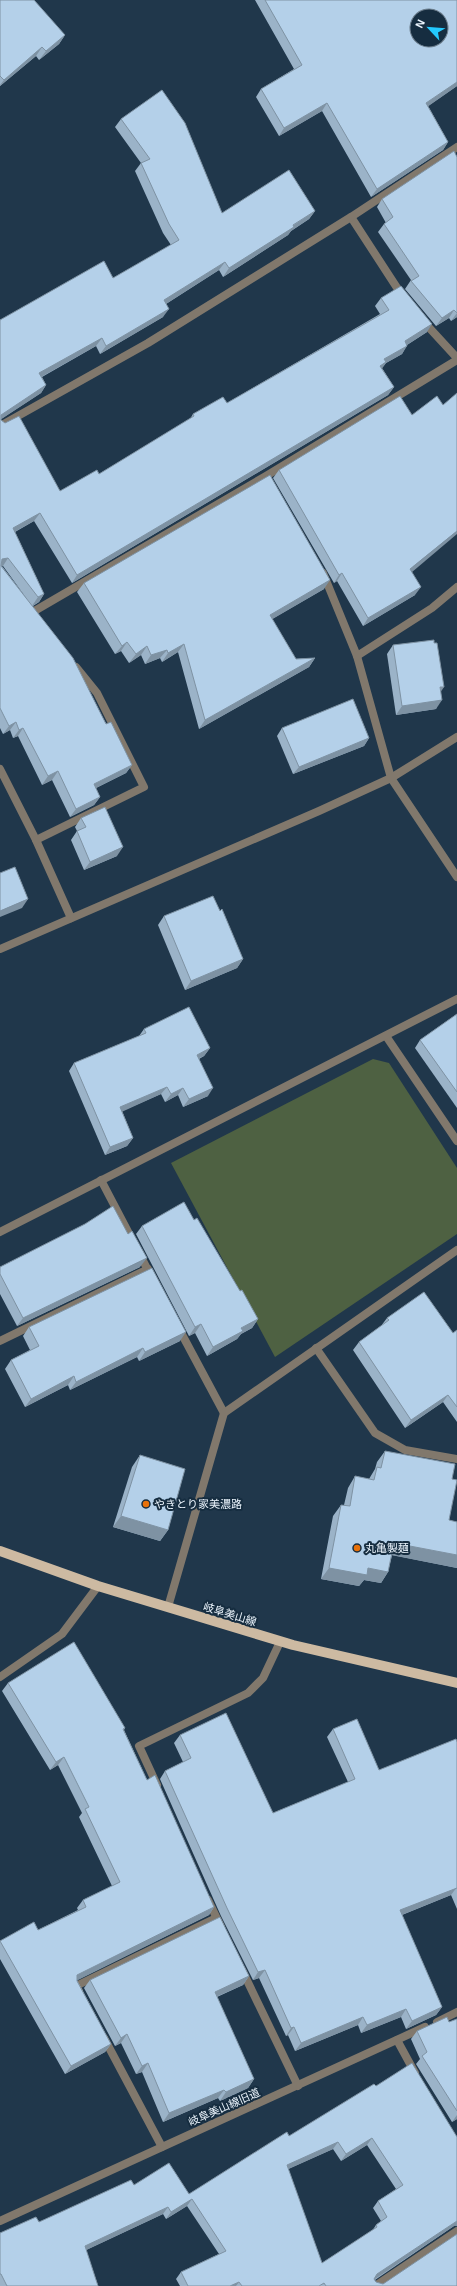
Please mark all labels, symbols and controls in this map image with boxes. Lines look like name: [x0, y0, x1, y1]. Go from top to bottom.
north arrow: [409, 8, 449, 48]
text: N: [413, 17, 427, 30]
place label: やきとり家美濃路: [154, 1498, 242, 1510]
marker: やきとり家美濃路: [141, 1499, 151, 1509]
place label: 丸亀製麺: [365, 1542, 409, 1554]
marker: 丸亀製麺: [352, 1543, 362, 1553]
street label: 岐阜美山線: [202, 1600, 258, 1628]
street label: 岐阜美山線旧道: [186, 2086, 262, 2128]

